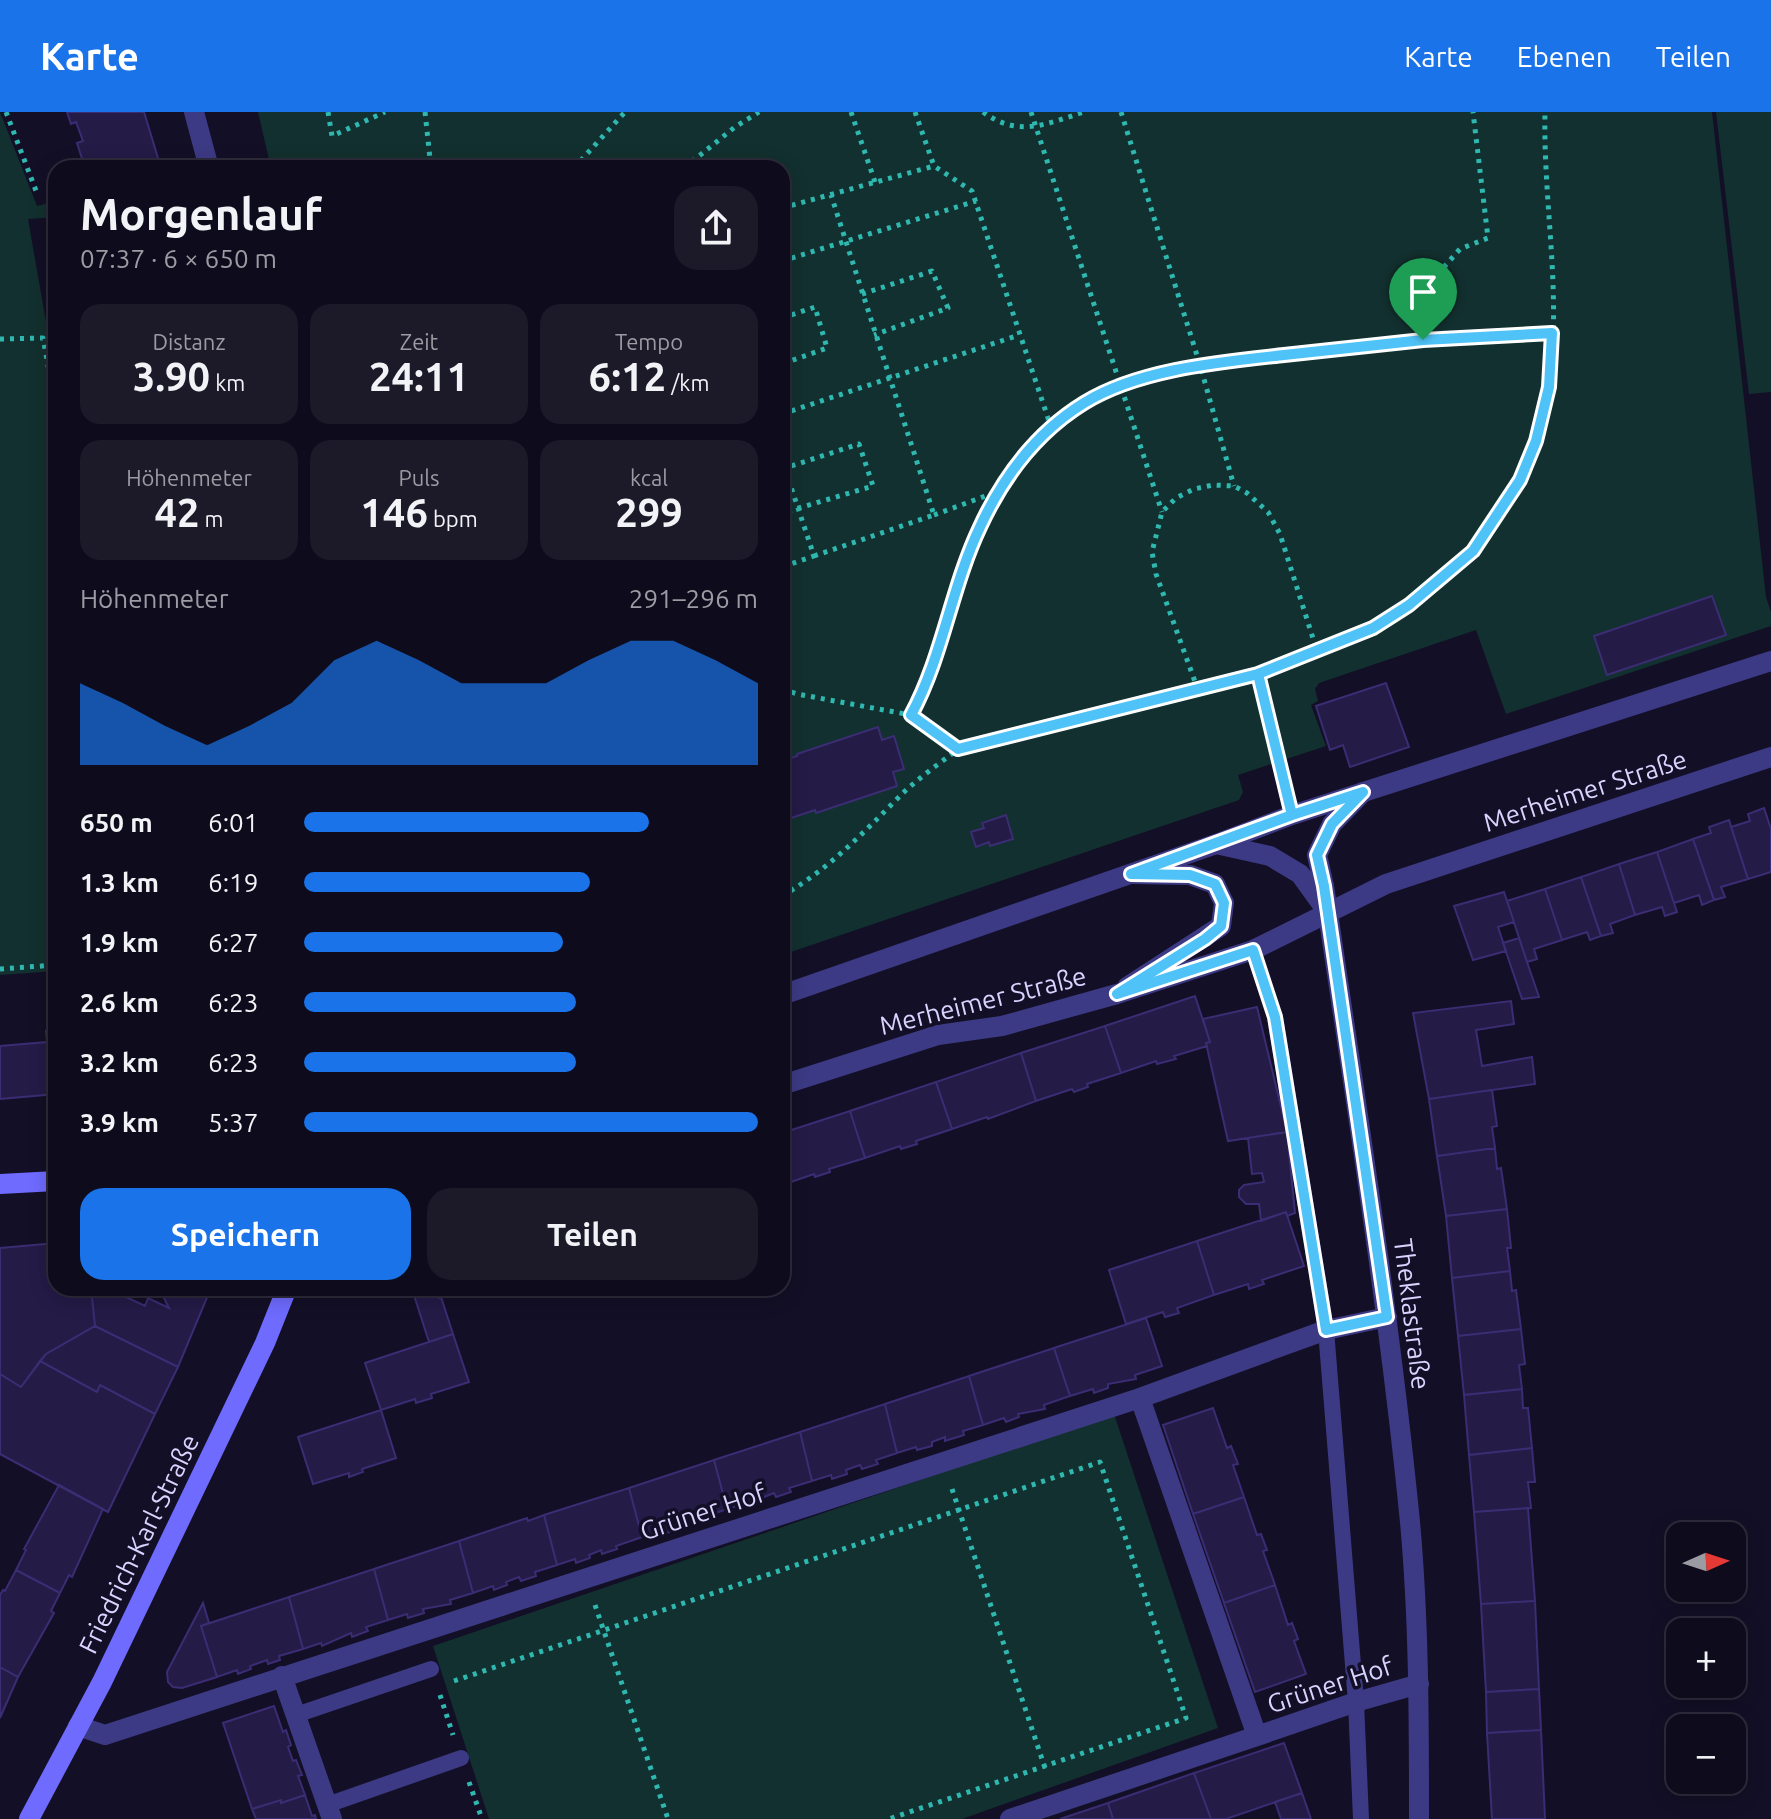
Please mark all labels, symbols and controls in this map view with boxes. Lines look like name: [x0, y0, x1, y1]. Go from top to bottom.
text: Karte: [40, 35, 139, 77]
text: Karte: [1404, 41, 1473, 72]
text: Ebenen: [1517, 41, 1612, 72]
text: Teilen: [1656, 41, 1731, 72]
button: share: [674, 186, 758, 270]
text: Morgenlauf: [80, 189, 322, 238]
text: 07:37 · 6 × 650 m: [80, 244, 277, 273]
pin: [1389, 258, 1457, 340]
icon: arrive: [1401, 270, 1445, 314]
text: Distanz: [152, 329, 226, 354]
text: Zeit: [400, 329, 438, 354]
text: Tempo: [615, 329, 683, 354]
text: 3.90: [133, 354, 210, 399]
text: 24:11: [369, 354, 469, 399]
text: 6:12: [589, 354, 666, 399]
text: km: [210, 370, 245, 395]
text: /km: [666, 370, 709, 395]
text: Höhenmeter: [126, 465, 252, 490]
text: Puls: [398, 465, 440, 490]
text: kcal: [630, 465, 668, 490]
text: 42: [154, 490, 200, 535]
text: 146: [360, 490, 428, 535]
text: 299: [615, 490, 683, 535]
text: m: [200, 506, 224, 531]
text: bpm: [428, 506, 478, 531]
text: Höhenmeter: [80, 584, 229, 613]
text: 291–296 m: [629, 584, 758, 613]
street label: Merheimer Straße: [1480, 744, 1690, 837]
text: 650 m: [80, 808, 153, 837]
text: 6:01: [208, 808, 258, 837]
text: 1.3 km: [80, 868, 159, 897]
text: 6:19: [208, 868, 258, 897]
text: 1.9 km: [80, 928, 159, 957]
text: 6:27: [208, 928, 258, 957]
street label: Merheimer Straße: [877, 961, 1089, 1040]
text: 2.6 km: [80, 988, 159, 1017]
text: 6:23: [208, 988, 258, 1017]
text: 3.2 km: [80, 1048, 159, 1077]
text: 6:23: [208, 1048, 258, 1077]
text: 3.9 km: [80, 1108, 159, 1137]
text: 5:37: [208, 1108, 258, 1137]
button: Speichern: [80, 1188, 411, 1280]
button: Teilen: [427, 1188, 758, 1280]
street label: Theklastraße: [1389, 1237, 1436, 1391]
street label: Friedrich-Karl-Straße: [73, 1430, 204, 1658]
street label: Grüner Hof: [636, 1477, 770, 1545]
north arrow: [1666, 1522, 1746, 1602]
map controls: [1666, 1522, 1746, 1794]
button: +: [1666, 1618, 1746, 1698]
street label: Grüner Hof: [1263, 1650, 1397, 1718]
button: −: [1666, 1714, 1746, 1794]

